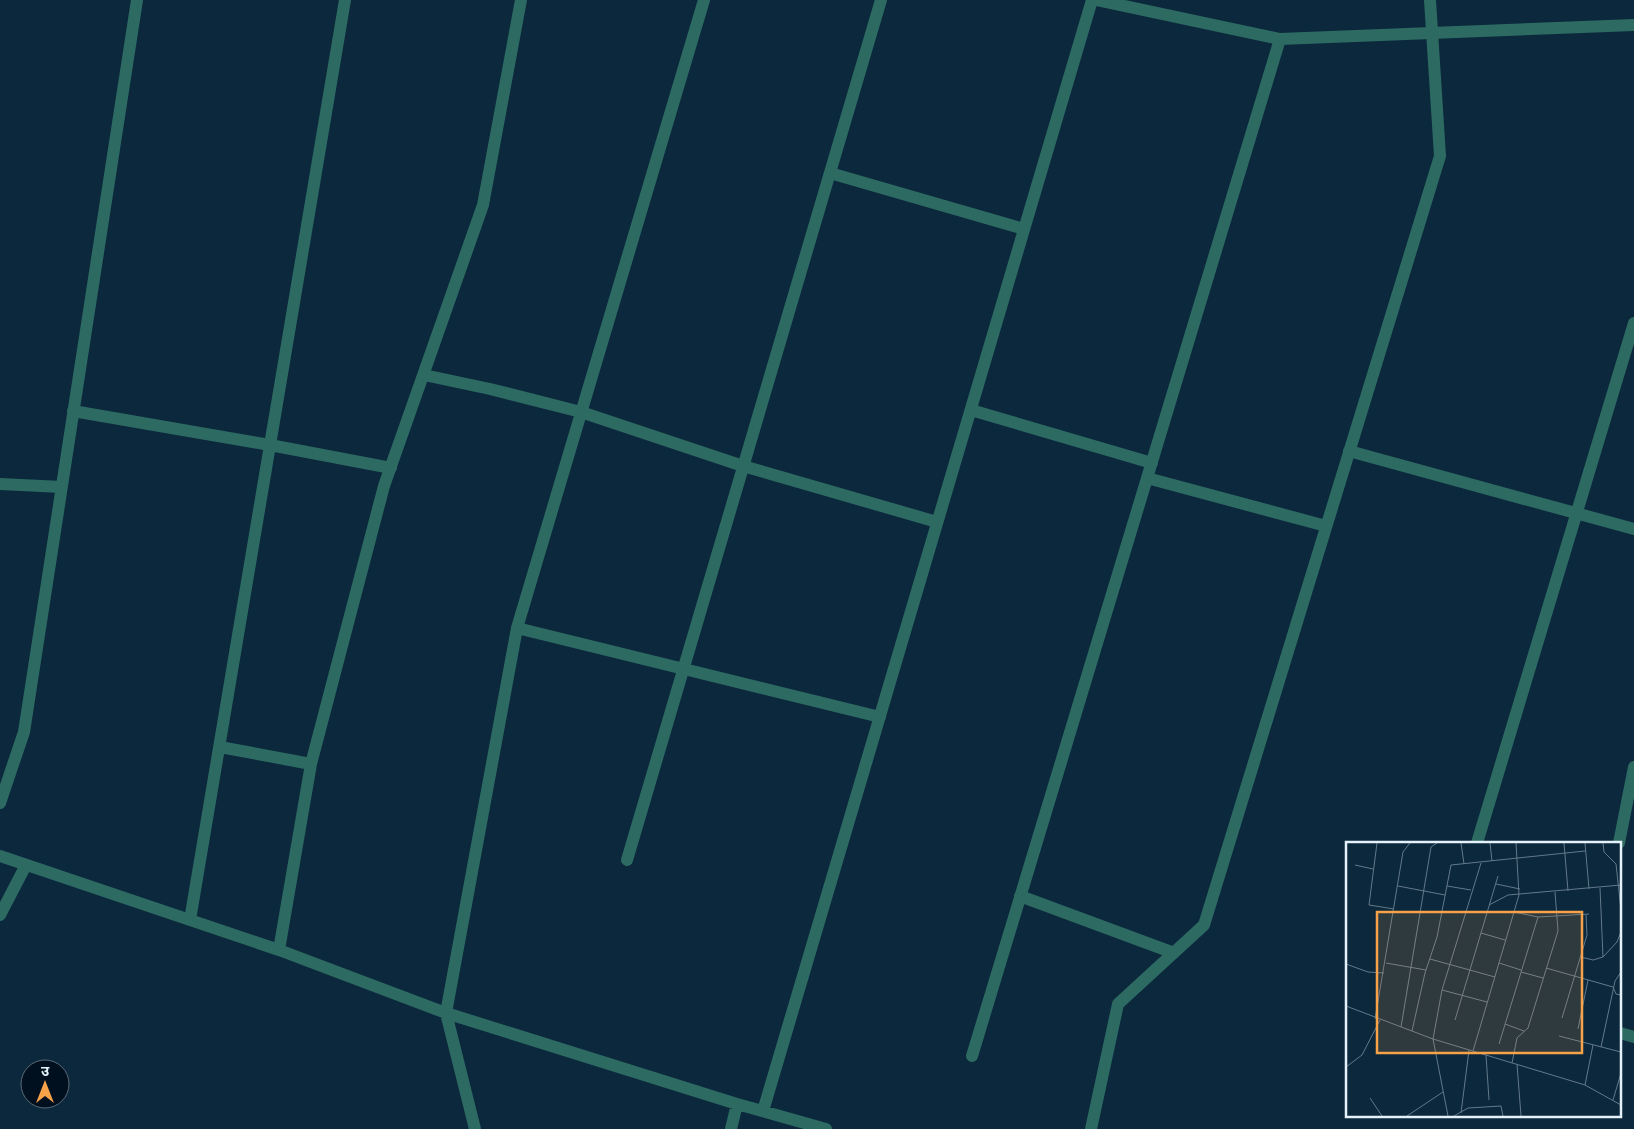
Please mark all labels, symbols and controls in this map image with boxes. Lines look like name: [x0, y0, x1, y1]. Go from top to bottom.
inset map: [1346, 842, 1622, 1116]
north arrow: [20, 1059, 70, 1109]
text: उ: [41, 1062, 50, 1080]

